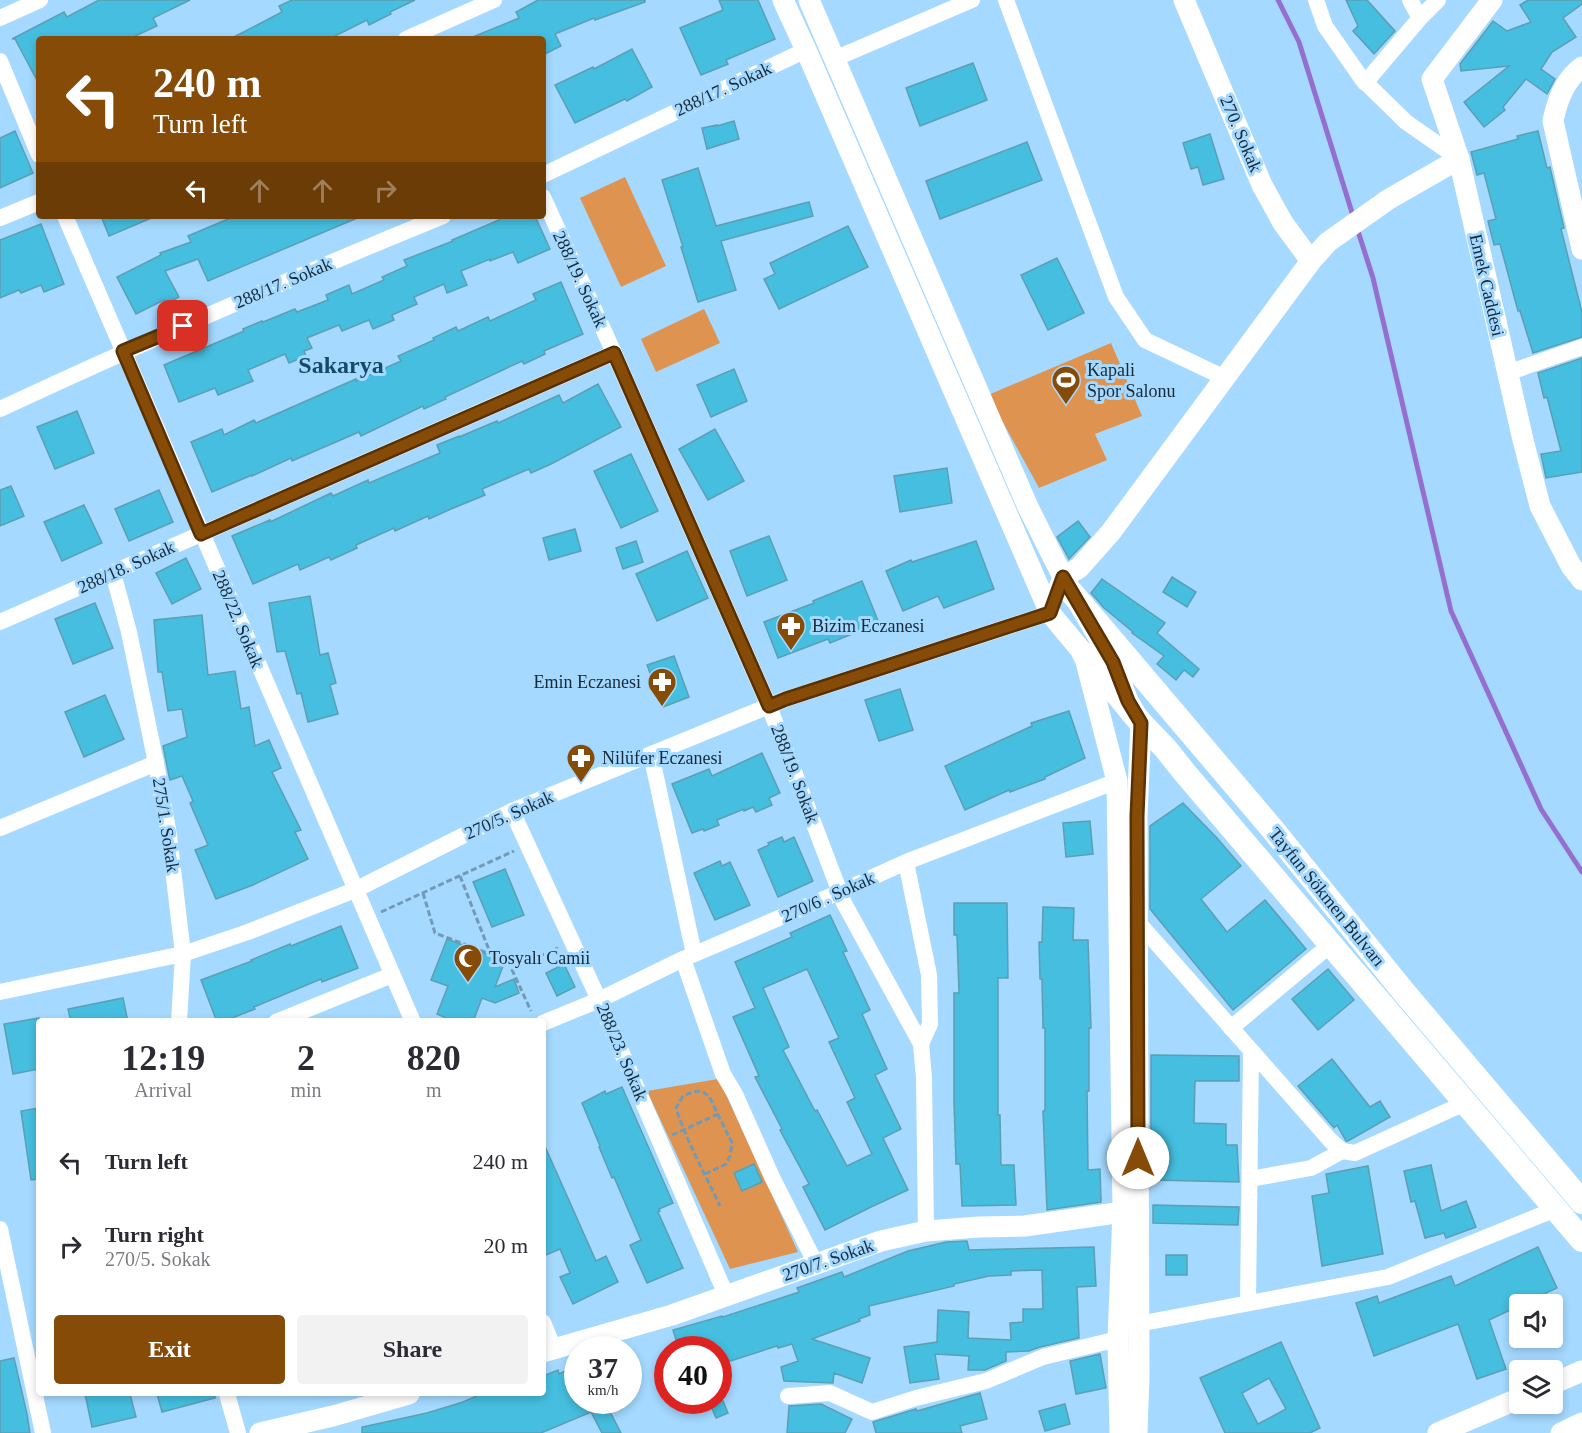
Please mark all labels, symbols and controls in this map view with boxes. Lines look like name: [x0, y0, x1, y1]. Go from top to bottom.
street label: 288/17. Sokak: [672, 58, 774, 120]
icon: left: [54, 60, 132, 138]
text: 240 m: [153, 60, 262, 106]
street label: 270. Sokak: [1216, 93, 1266, 175]
text: Turn left: [153, 109, 247, 139]
icon: left: [180, 174, 213, 207]
icon: ahead: [243, 174, 276, 207]
icon: ahead: [306, 174, 339, 207]
icon: right: [369, 174, 402, 207]
street label: 288/19. Sokak: [549, 228, 611, 330]
street label: Emek Caddesi: [1466, 232, 1508, 338]
street label: 288/17. Sokak: [231, 253, 335, 313]
pin: [157, 300, 208, 351]
icon: arrive: [166, 309, 199, 342]
district label: Sakarya: [298, 352, 384, 378]
place label: Kapali Spor Salonu: [1087, 360, 1176, 401]
sports icon: Kapali Spor Salonu: [1050, 364, 1082, 406]
street label: 288/18. Sokak: [74, 537, 178, 597]
street label: 288/22. Sokak: [208, 567, 268, 671]
pharmacy icon: Bizim Eczanesi: [775, 610, 807, 652]
place label: Bizim Eczanesi: [812, 616, 924, 636]
pharmacy icon: Emin Eczanesi: [646, 666, 678, 708]
place label: Emin Eczanesi: [534, 672, 641, 692]
street label: 288/19. Sokak: [767, 722, 823, 826]
pharmacy icon: Nilüfer Eczanesi: [565, 742, 597, 784]
place label: Nilüfer Eczanesi: [602, 748, 722, 768]
street label: 275/1. Sokak: [149, 777, 183, 873]
street label: 270/5. Sokak: [462, 787, 556, 843]
street label: Tayfun Sökmen Bulvarı: [1265, 824, 1389, 970]
street label: 270/6 . Sokak: [778, 868, 878, 926]
mosque icon: Tosyalı Camii: [452, 942, 484, 984]
place label: Tosyalı Camii: [489, 948, 590, 968]
street label: 288/23. Sokak: [592, 1000, 652, 1104]
text: 12:19: [121, 1038, 205, 1078]
text: 2: [297, 1038, 315, 1078]
text: 820: [407, 1038, 461, 1078]
text: Arrival: [134, 1079, 192, 1101]
text: min: [290, 1079, 322, 1101]
text: m: [426, 1079, 442, 1101]
position arrow: [1106, 1126, 1170, 1190]
icon: left: [54, 1146, 87, 1179]
text: Turn left: [105, 1149, 188, 1174]
text: 240 m: [472, 1149, 528, 1174]
text: Turn right: [105, 1222, 204, 1247]
icon: right: [54, 1230, 87, 1263]
text: 20 m: [483, 1233, 528, 1258]
street label: 270/7. Sokak: [780, 1235, 876, 1285]
text: 270/5. Sokak: [105, 1248, 211, 1270]
map controls: [1509, 1294, 1563, 1414]
button: sound: [1509, 1294, 1563, 1348]
button: Exit: [54, 1315, 285, 1384]
button: Share: [297, 1315, 528, 1384]
speed limit sign: 40: [654, 1336, 732, 1414]
text: 37: [588, 1351, 618, 1384]
button: layers: [1509, 1360, 1563, 1414]
text: km/h: [588, 1382, 618, 1398]

